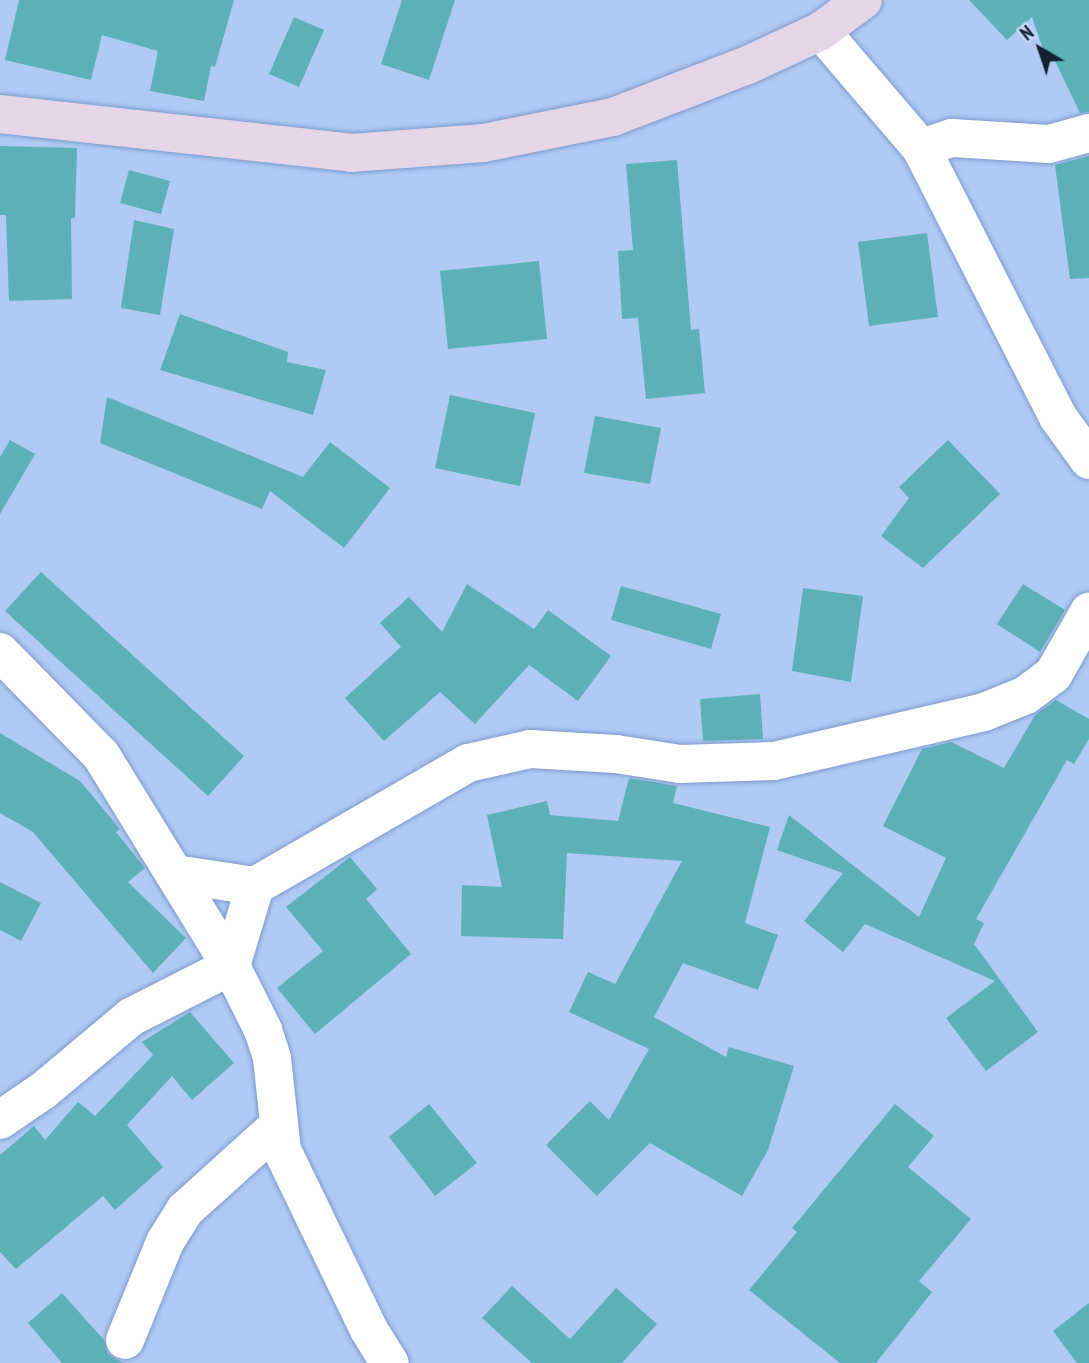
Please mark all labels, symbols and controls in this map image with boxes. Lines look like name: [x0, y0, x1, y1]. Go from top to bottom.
north arrow: [1005, 14, 1075, 84]
text: N: [1015, 20, 1038, 45]

